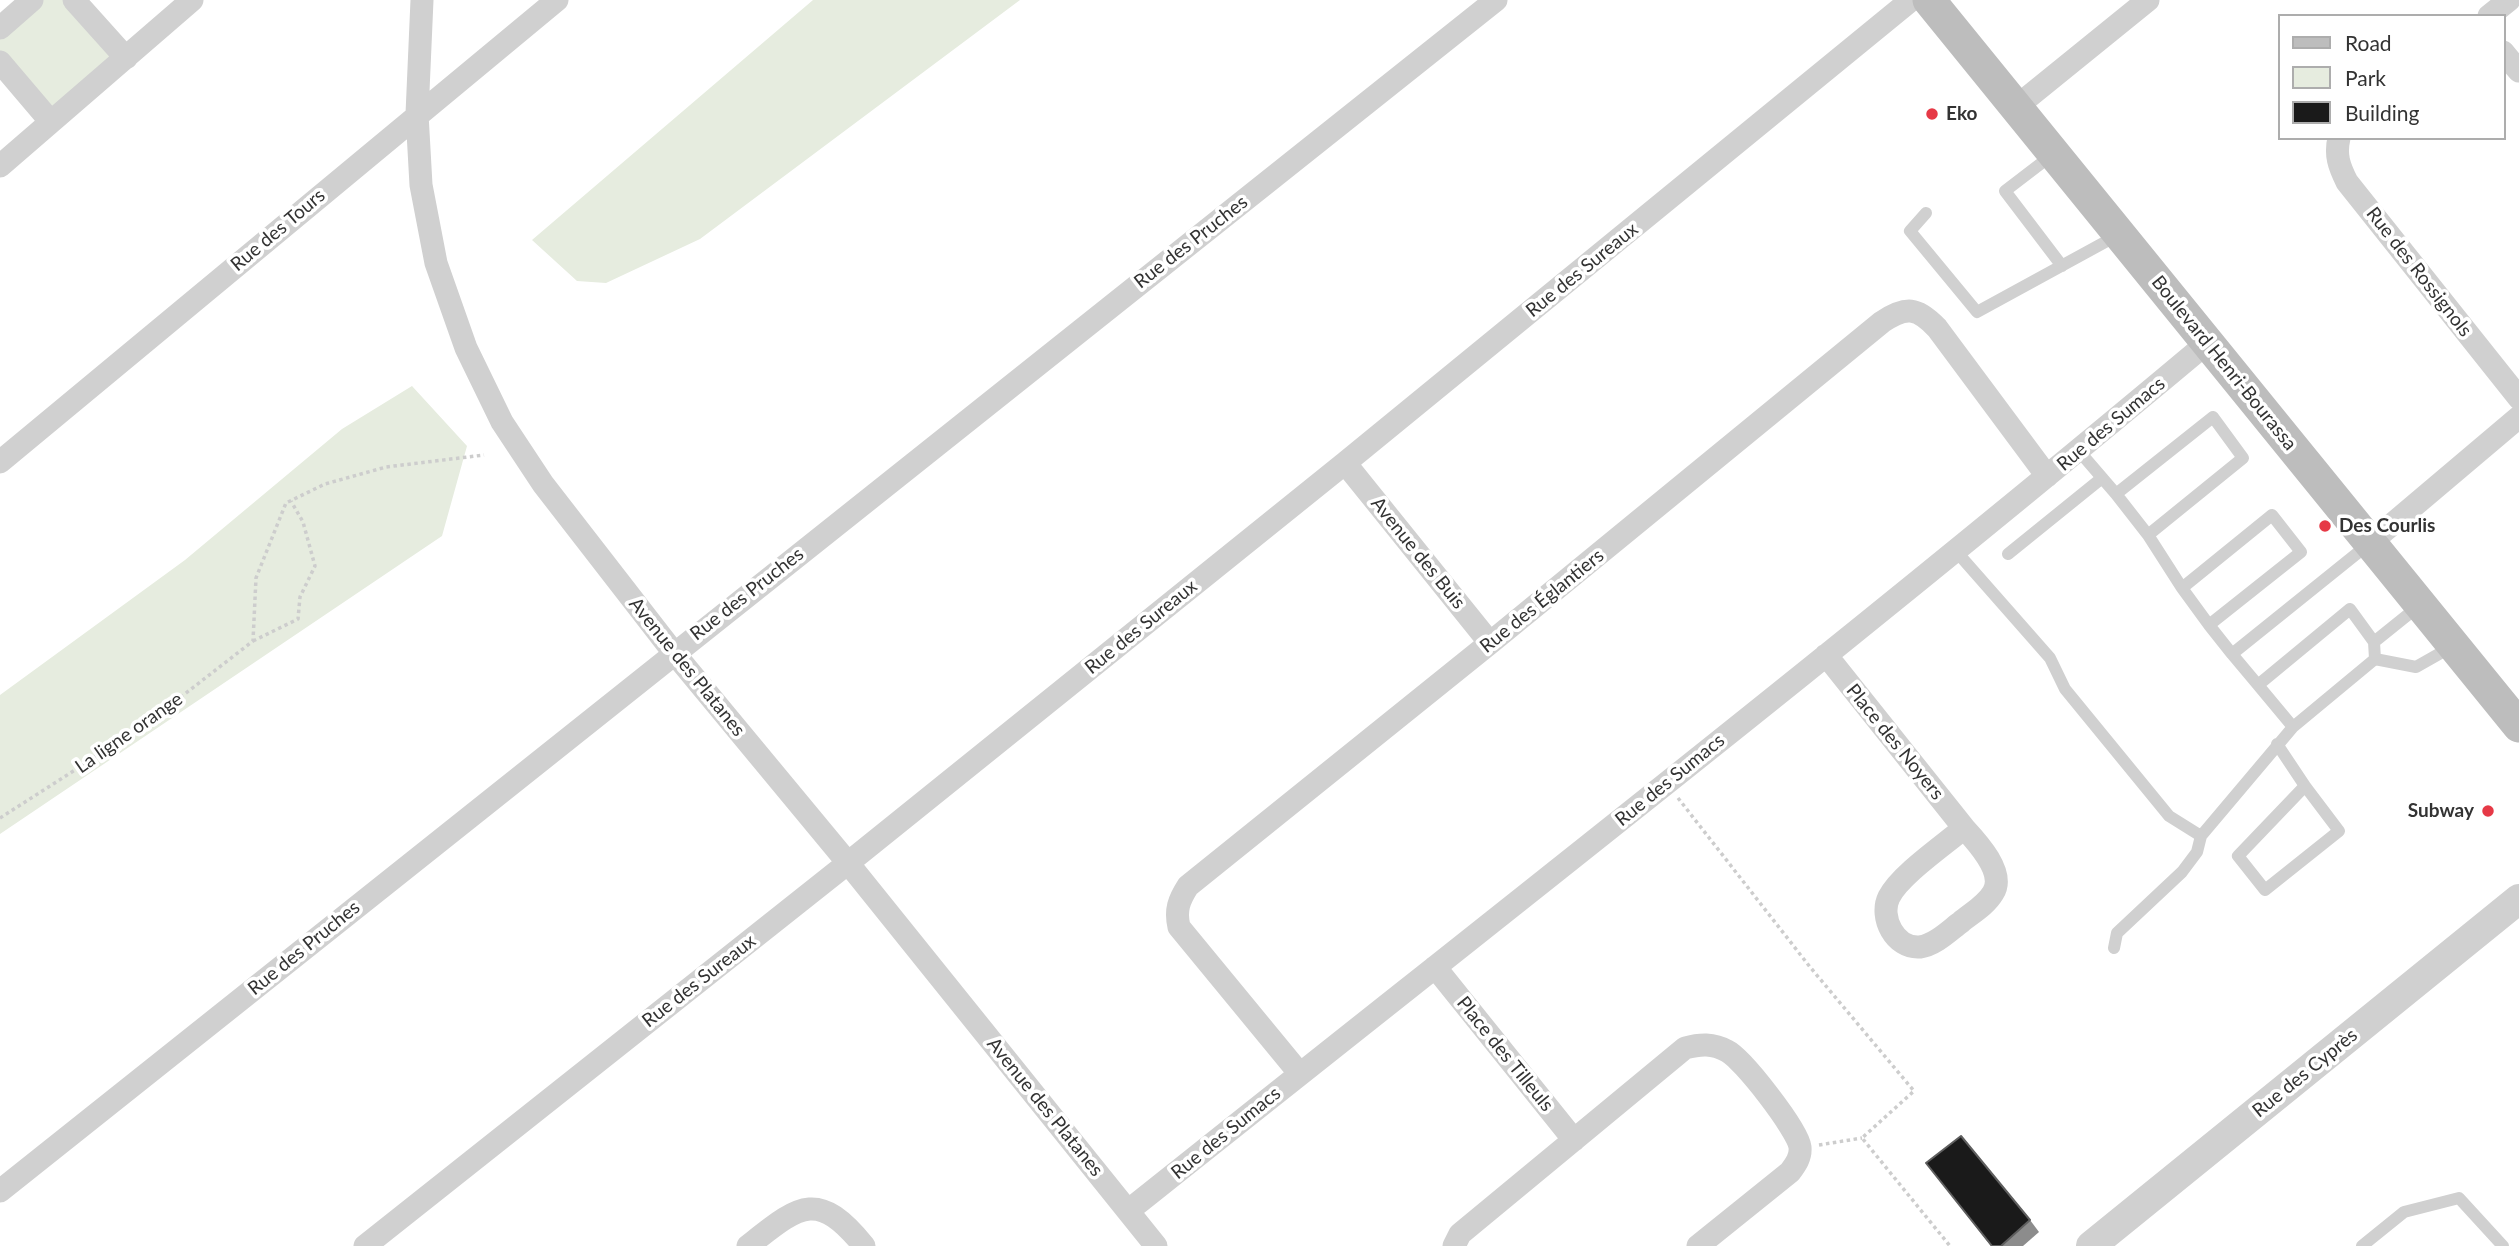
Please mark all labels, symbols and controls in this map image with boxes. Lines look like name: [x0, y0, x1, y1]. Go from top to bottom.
legend: [2278, 14, 2505, 140]
text: Road: [2345, 30, 2392, 55]
text: Park: [2345, 65, 2386, 90]
text: Building: [2345, 100, 2420, 125]
place label: Eko: [1946, 103, 1977, 125]
marker: Eko: [1924, 106, 1940, 122]
street label: Rue des Tours: [226, 184, 330, 276]
street label: Rue des Pruches: [1130, 191, 1252, 293]
street label: Rue des Rossignols: [2361, 203, 2477, 341]
street label: Rue des Sureaux: [1521, 218, 1643, 322]
street label: Boulevard Henri-Bourassa: [2147, 271, 2301, 455]
street label: Rue des Sumacs: [2052, 372, 2170, 476]
street label: Avenue des Buis: [1366, 493, 1470, 613]
place label: Des Courlis: [2339, 515, 2435, 537]
marker: Des Courlis: [2317, 518, 2333, 534]
street label: Rue des Pruches: [686, 543, 808, 645]
street label: Rue des Églantiers: [1476, 544, 1608, 658]
street label: Rue des Sureaux: [1080, 575, 1202, 679]
street label: Avenue des Platanes: [624, 593, 750, 741]
street label: Place des Noyers: [1841, 680, 1949, 804]
street label: La ligne orange: [71, 688, 187, 778]
street label: Rue des Sumacs: [1611, 729, 1729, 831]
place label: Subway: [2408, 800, 2474, 822]
marker: Subway: [2480, 803, 2496, 819]
street label: Rue des Pruches: [243, 896, 365, 1000]
street label: Rue des Sureaux: [638, 930, 760, 1032]
street label: Place des Tilleuls: [1452, 992, 1558, 1116]
street label: Rue des Cyprès: [2248, 1024, 2362, 1122]
street label: Avenue des Platanes: [982, 1033, 1108, 1181]
street label: Rue des Sumacs: [1167, 1082, 1285, 1184]

